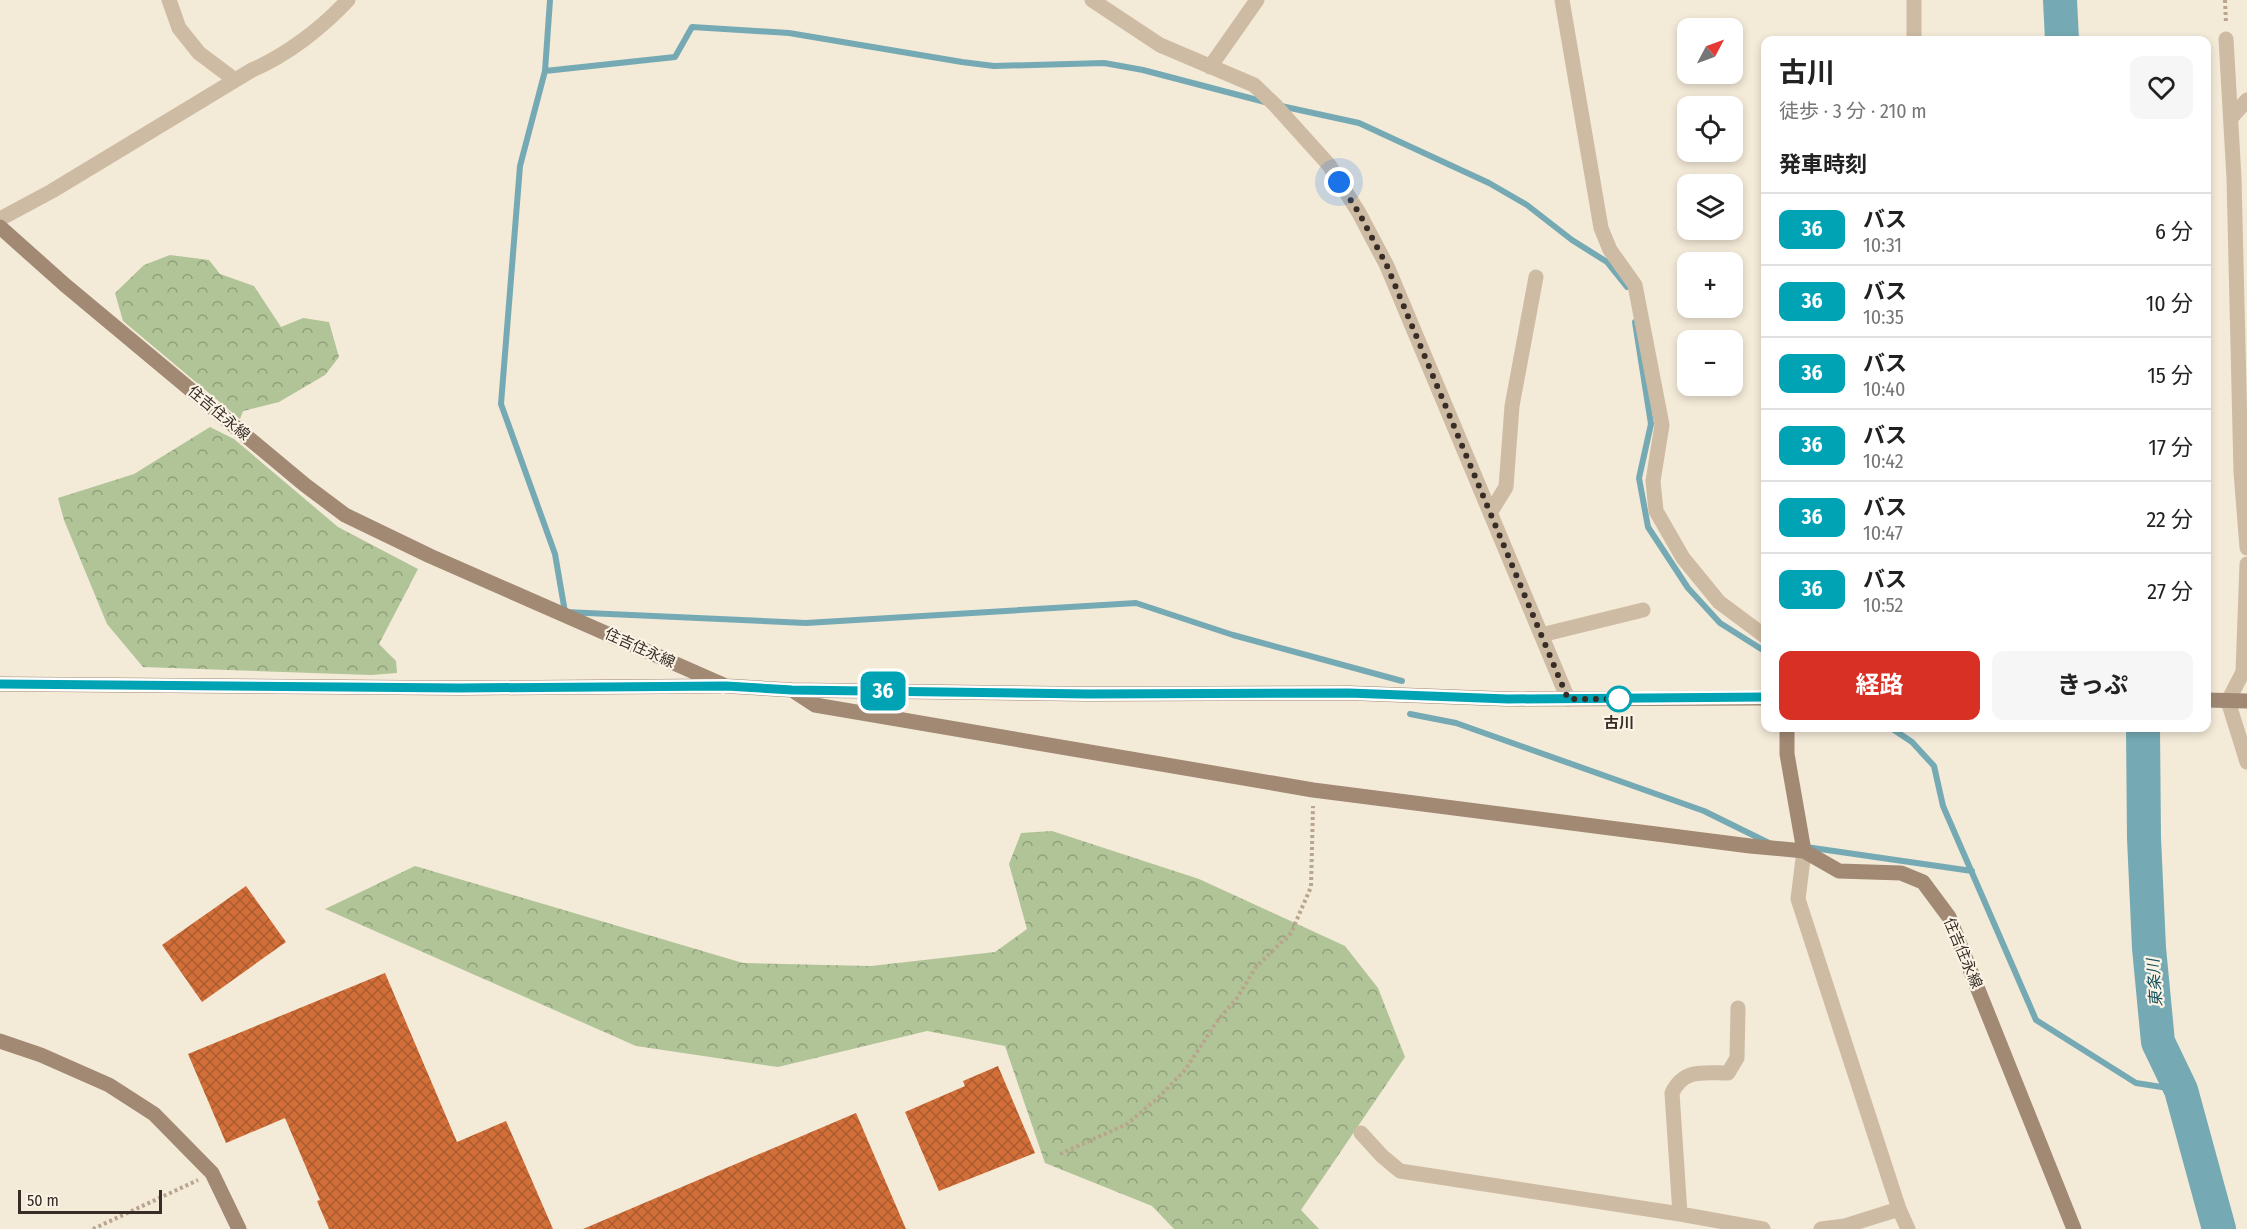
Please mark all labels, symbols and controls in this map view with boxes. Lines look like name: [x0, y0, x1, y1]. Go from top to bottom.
north arrow: [1677, 18, 1743, 84]
map controls: [1677, 18, 1743, 396]
text: 古川: [1779, 56, 1835, 89]
button: heart: [2130, 56, 2193, 119]
button: locate: [1677, 96, 1743, 162]
text: 徒歩 · 3 分 · 210 m: [1779, 99, 1927, 123]
text: 発車時刻: [1779, 151, 1867, 178]
your location: [1324, 167, 1354, 197]
button: layers: [1677, 174, 1743, 240]
text: バス: [1863, 206, 1907, 233]
text: 36: [1802, 216, 1822, 242]
text: 6 分: [2155, 218, 2193, 245]
text: 10:31: [1863, 233, 1902, 257]
button: +: [1677, 252, 1743, 318]
text: バス: [1863, 278, 1907, 305]
text: 36: [1802, 288, 1822, 314]
text: 10 分: [2146, 290, 2193, 317]
text: 10:35: [1863, 305, 1904, 329]
button: −: [1677, 330, 1743, 396]
text: バス: [1863, 350, 1907, 377]
text: 36: [1802, 360, 1822, 386]
text: 15 分: [2147, 362, 2193, 389]
text: 10:40: [1863, 377, 1905, 401]
street label: 住吉住永線: [184, 382, 254, 444]
text: バス: [1863, 422, 1907, 449]
text: 36: [1802, 432, 1822, 458]
text: 17 分: [2148, 434, 2193, 461]
text: 10:42: [1863, 449, 1904, 473]
text: バス: [1863, 494, 1907, 521]
text: 36: [1802, 504, 1822, 530]
text: 22 分: [2146, 506, 2193, 533]
text: 10:47: [1863, 521, 1903, 545]
text: バス: [1863, 566, 1907, 593]
text: 36: [1802, 576, 1822, 602]
text: 27 分: [2147, 578, 2193, 605]
text: 10:52: [1863, 593, 1903, 617]
street label: 住吉住永線: [602, 625, 678, 671]
button: 経路: [1779, 651, 1980, 720]
button: きっぷ: [1992, 651, 2193, 720]
line badge: 36: [856, 672, 910, 710]
text: 36: [873, 678, 893, 704]
marker: 古川: [1606, 686, 1632, 712]
place label: 古川: [1604, 714, 1634, 732]
street label: 住吉住永線: [1940, 915, 1986, 991]
water label: 東条川: [2143, 956, 2166, 1008]
scale bar: [18, 1187, 162, 1214]
text: 50 m: [27, 1191, 59, 1210]

